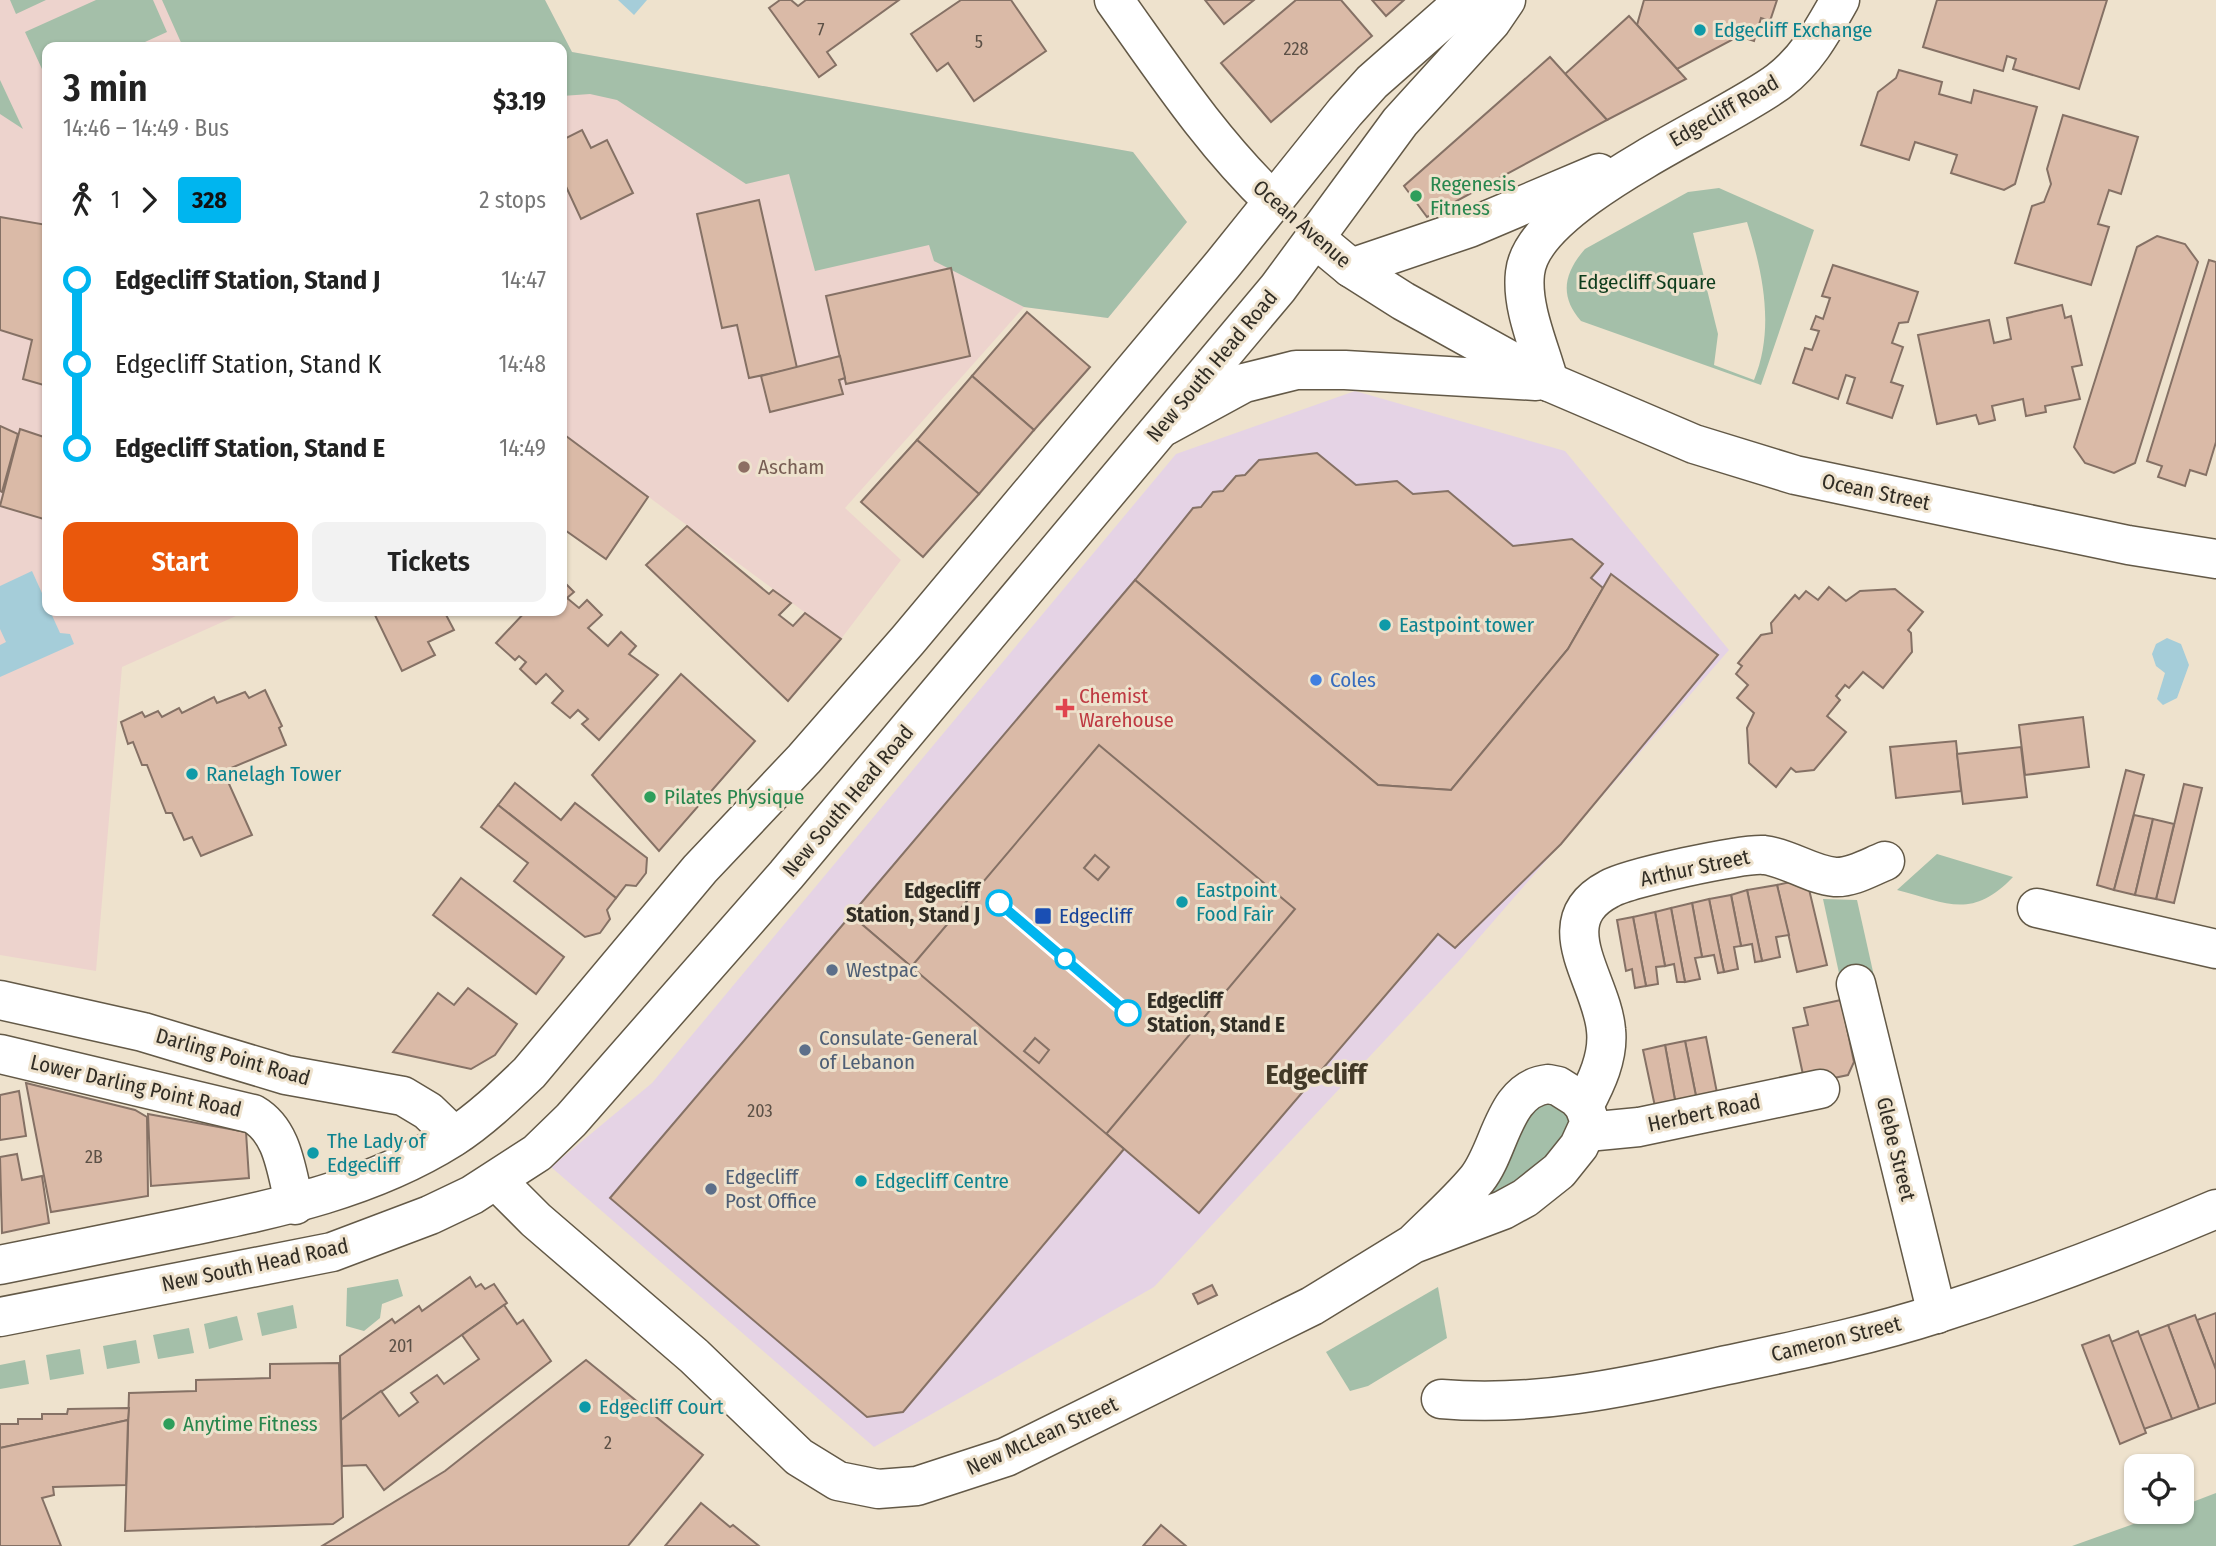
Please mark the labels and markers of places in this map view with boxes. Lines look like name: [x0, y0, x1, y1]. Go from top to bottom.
place label: Edgecliff Exchange: [1714, 17, 1872, 43]
marker: Edgecliff Exchange: [1692, 22, 1708, 38]
place label: Regenesis Fitness: [1430, 171, 1516, 221]
marker: Regenesis Fitness: [1408, 188, 1424, 204]
place label: Ascham: [758, 454, 825, 480]
marker: Ascham: [736, 459, 752, 475]
place label: Eastpoint tower: [1399, 612, 1535, 638]
marker: Eastpoint tower: [1377, 617, 1393, 633]
place label: Coles: [1330, 667, 1376, 693]
marker: Coles: [1308, 672, 1324, 688]
place label: Chemist Warehouse: [1079, 683, 1174, 733]
marker: Chemist Warehouse: [1057, 700, 1073, 716]
place label: Ranelagh Tower: [206, 761, 342, 787]
marker: Ranelagh Tower: [184, 766, 200, 782]
place label: Pilates Physique: [664, 784, 804, 810]
marker: Pilates Physique: [642, 789, 658, 805]
place label: Eastpoint Food Fair: [1196, 877, 1277, 927]
place label: Edgecliff Station, Stand J: [846, 878, 982, 928]
marker: Edgecliff Station, Stand J: [986, 890, 1012, 916]
marker: Eastpoint Food Fair: [1174, 894, 1190, 910]
place label: Edgecliff: [1059, 903, 1134, 929]
marker: Edgecliff: [1033, 906, 1053, 926]
unlabelled marker: [1055, 949, 1075, 969]
place label: Westpac: [846, 957, 918, 983]
marker: Westpac: [824, 962, 840, 978]
place label: Edgecliff Station, Stand E: [1147, 988, 1285, 1038]
marker: Edgecliff Station, Stand E: [1115, 1000, 1141, 1026]
place label: Consulate-General of Lebanon: [819, 1025, 978, 1075]
marker: Consulate-General of Lebanon: [797, 1042, 813, 1058]
place label: The Lady of Edgecliff: [327, 1128, 427, 1178]
marker: The Lady of Edgecliff: [305, 1145, 321, 1161]
place label: Edgecliff Post Office: [725, 1164, 817, 1214]
place label: Edgecliff Centre: [875, 1168, 1009, 1194]
marker: Edgecliff Centre: [853, 1173, 869, 1189]
marker: Edgecliff Post Office: [703, 1181, 719, 1197]
place label: Edgecliff Court: [599, 1394, 724, 1420]
marker: Edgecliff Court: [577, 1399, 593, 1415]
place label: Anytime Fitness: [183, 1411, 318, 1437]
marker: Anytime Fitness: [161, 1416, 177, 1432]

